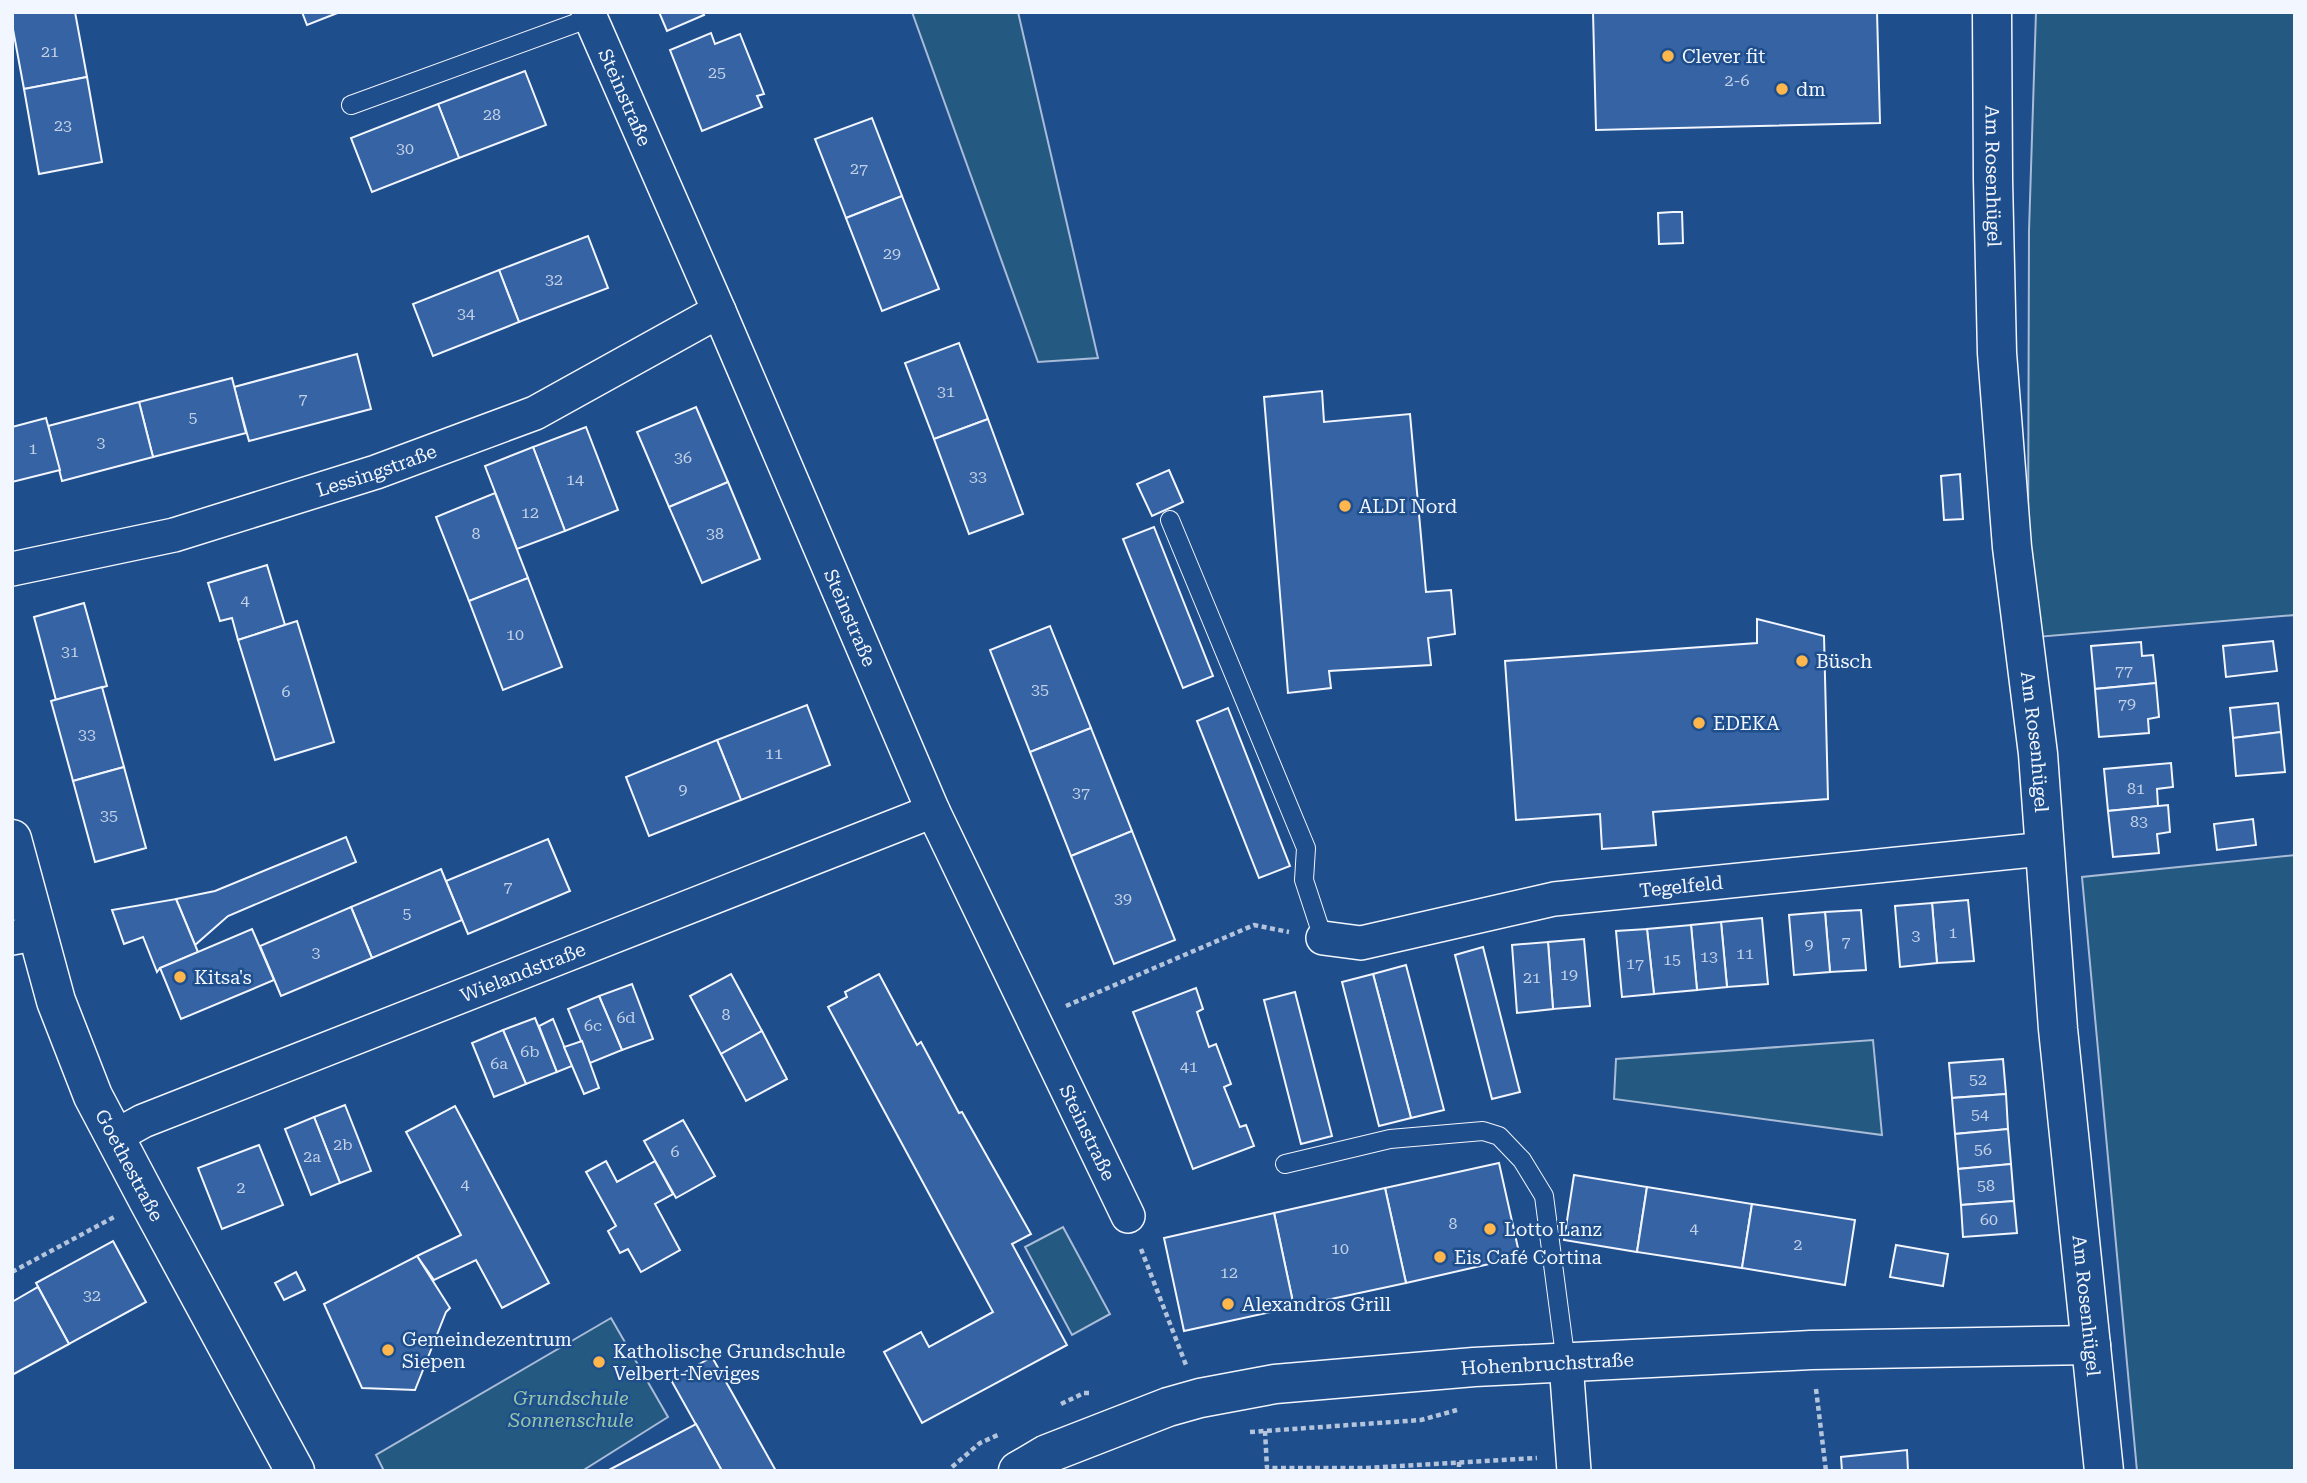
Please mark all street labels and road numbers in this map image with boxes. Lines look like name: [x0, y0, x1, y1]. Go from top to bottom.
street label: Steinstraße: [594, 45, 657, 149]
street label: Am Rosenhügel: [1981, 105, 2006, 247]
street label: Lessingstraße: [313, 439, 440, 501]
street label: Steinstraße: [819, 565, 881, 670]
street label: Am Rosenhügel: [2016, 670, 2054, 813]
street label: Tegelfeld: [1638, 870, 1724, 902]
street label: Wielandstraße: [457, 937, 589, 1007]
street label: Steinstraße: [1055, 1081, 1121, 1184]
street label: Goethestraße: [91, 1105, 169, 1225]
street label: Am Rosenhügel: [2068, 1234, 2106, 1377]
street label: Hohenbruchstraße: [1460, 1347, 1634, 1380]

